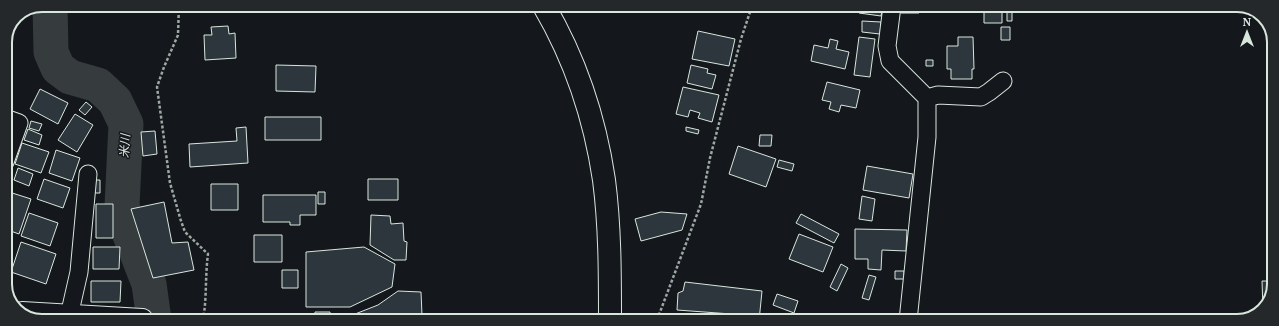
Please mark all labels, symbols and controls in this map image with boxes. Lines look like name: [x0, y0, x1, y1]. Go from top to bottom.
north arrow: [1227, 12, 1267, 52]
text: N: [1243, 15, 1252, 29]
water label: 米川: [116, 132, 133, 158]

